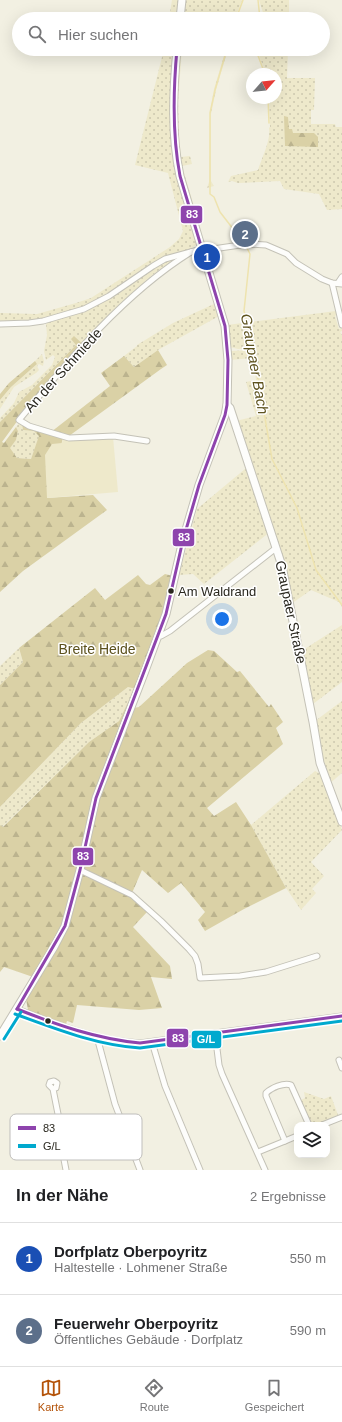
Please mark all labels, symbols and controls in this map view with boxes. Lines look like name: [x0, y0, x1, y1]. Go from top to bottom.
search box: [12, 12, 330, 56]
icon: search: [26, 23, 48, 45]
text: Hier suchen: [58, 26, 138, 43]
north arrow: [246, 68, 282, 104]
line badge: 83: [180, 205, 203, 224]
text: 83: [186, 208, 198, 220]
pin: 2: [232, 219, 258, 249]
pin: 1: [194, 242, 220, 272]
water label: Graupaer Bach: [238, 312, 272, 416]
street label: An der Schmiede: [21, 325, 105, 415]
line badge: 83: [172, 528, 195, 547]
text: 83: [178, 531, 190, 543]
street label: Graupaer Straße: [272, 559, 310, 665]
place label: Am Waldrand: [178, 584, 256, 599]
marker: Am Waldrand: [166, 586, 176, 596]
your location: [212, 609, 232, 629]
park label: Breite Heide: [58, 641, 136, 657]
line badge: 83: [72, 847, 94, 866]
text: 83: [77, 850, 89, 862]
unlabelled marker: [43, 1016, 53, 1026]
line badge: 83: [166, 1028, 189, 1048]
line badge: G/L: [191, 1030, 222, 1049]
text: 83: [172, 1032, 184, 1044]
text: G/L: [197, 1033, 215, 1045]
legend: [10, 1114, 142, 1160]
text: 83: [43, 1122, 55, 1134]
map controls: [294, 1122, 330, 1158]
button: layers: [294, 1122, 330, 1158]
text: G/L: [43, 1140, 61, 1152]
text: In der Nähe: [16, 1186, 109, 1205]
text: 2 Ergebnisse: [250, 1189, 326, 1204]
text: Dorfplatz Oberpoyritz: [54, 1243, 207, 1260]
text: 1: [25, 1251, 33, 1266]
text: 550 m: [290, 1251, 326, 1266]
text: Haltestelle · Lohmener Straße: [54, 1260, 227, 1275]
text: Feuerwehr Oberpoyritz: [54, 1315, 218, 1332]
text: 2: [25, 1323, 33, 1338]
text: 590 m: [290, 1323, 326, 1338]
text: Öffentliches Gebäude · Dorfplatz: [54, 1332, 243, 1347]
tab: Karte: [38, 1377, 64, 1413]
tab: Route: [140, 1377, 169, 1413]
tab: Gespeichert: [245, 1377, 304, 1413]

